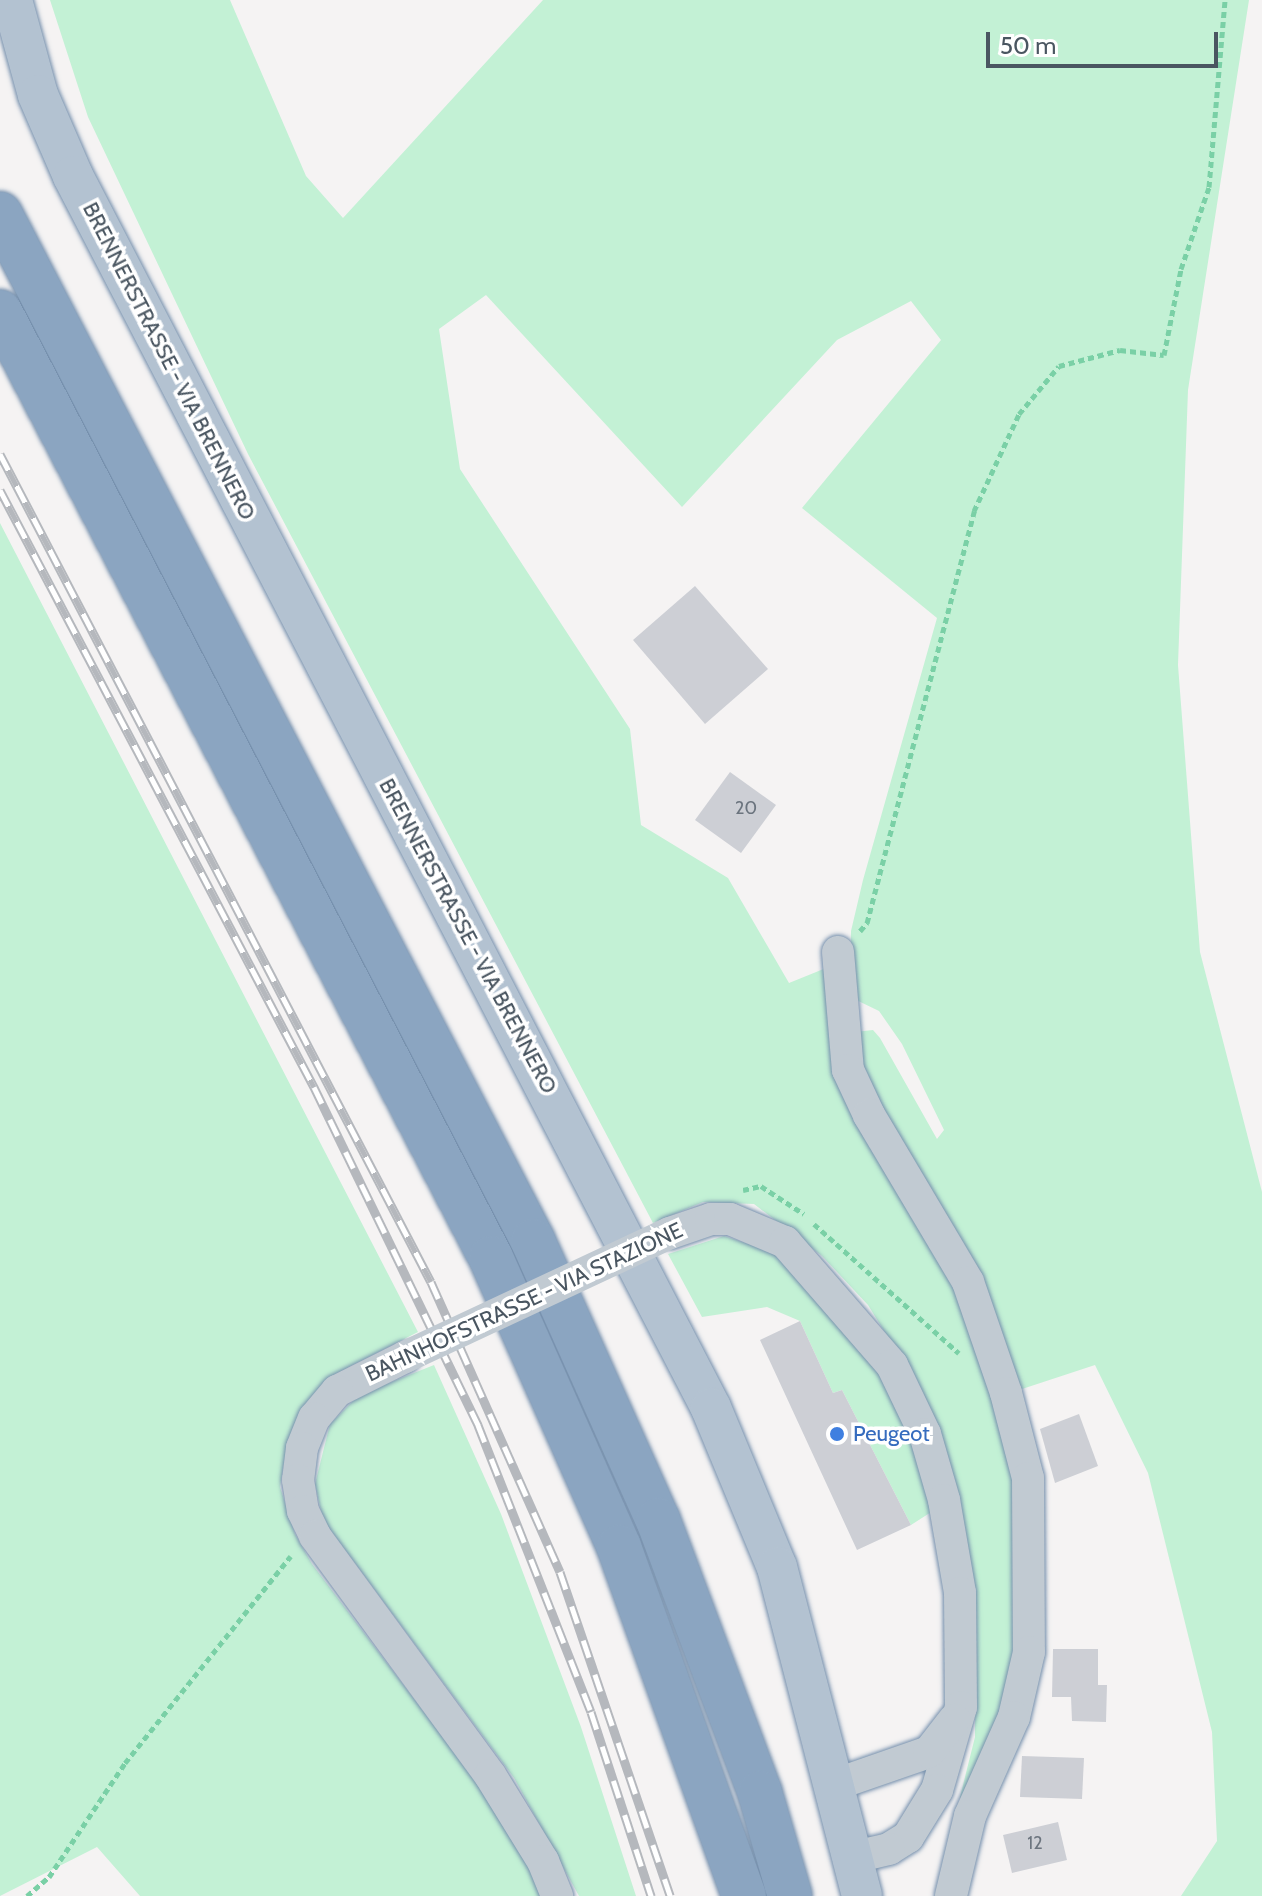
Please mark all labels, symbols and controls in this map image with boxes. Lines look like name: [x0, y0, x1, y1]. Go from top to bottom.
scale bar: [990, 16, 1222, 66]
text: 50 m: [1000, 31, 1056, 60]
street label: BRENNERSTRASSE - VIA BRENNERO: [77, 198, 261, 524]
street label: BRENNERSTRASSE - VIA BRENNERO: [373, 774, 563, 1098]
house number: 20: [735, 797, 757, 819]
street label: BAHNHOFSTRASSE - VIA STAZIONE: [361, 1217, 687, 1387]
place label: Peugeot: [853, 1421, 930, 1447]
marker: Peugeot: [828, 1425, 846, 1443]
house number: 12: [1027, 1832, 1043, 1854]

